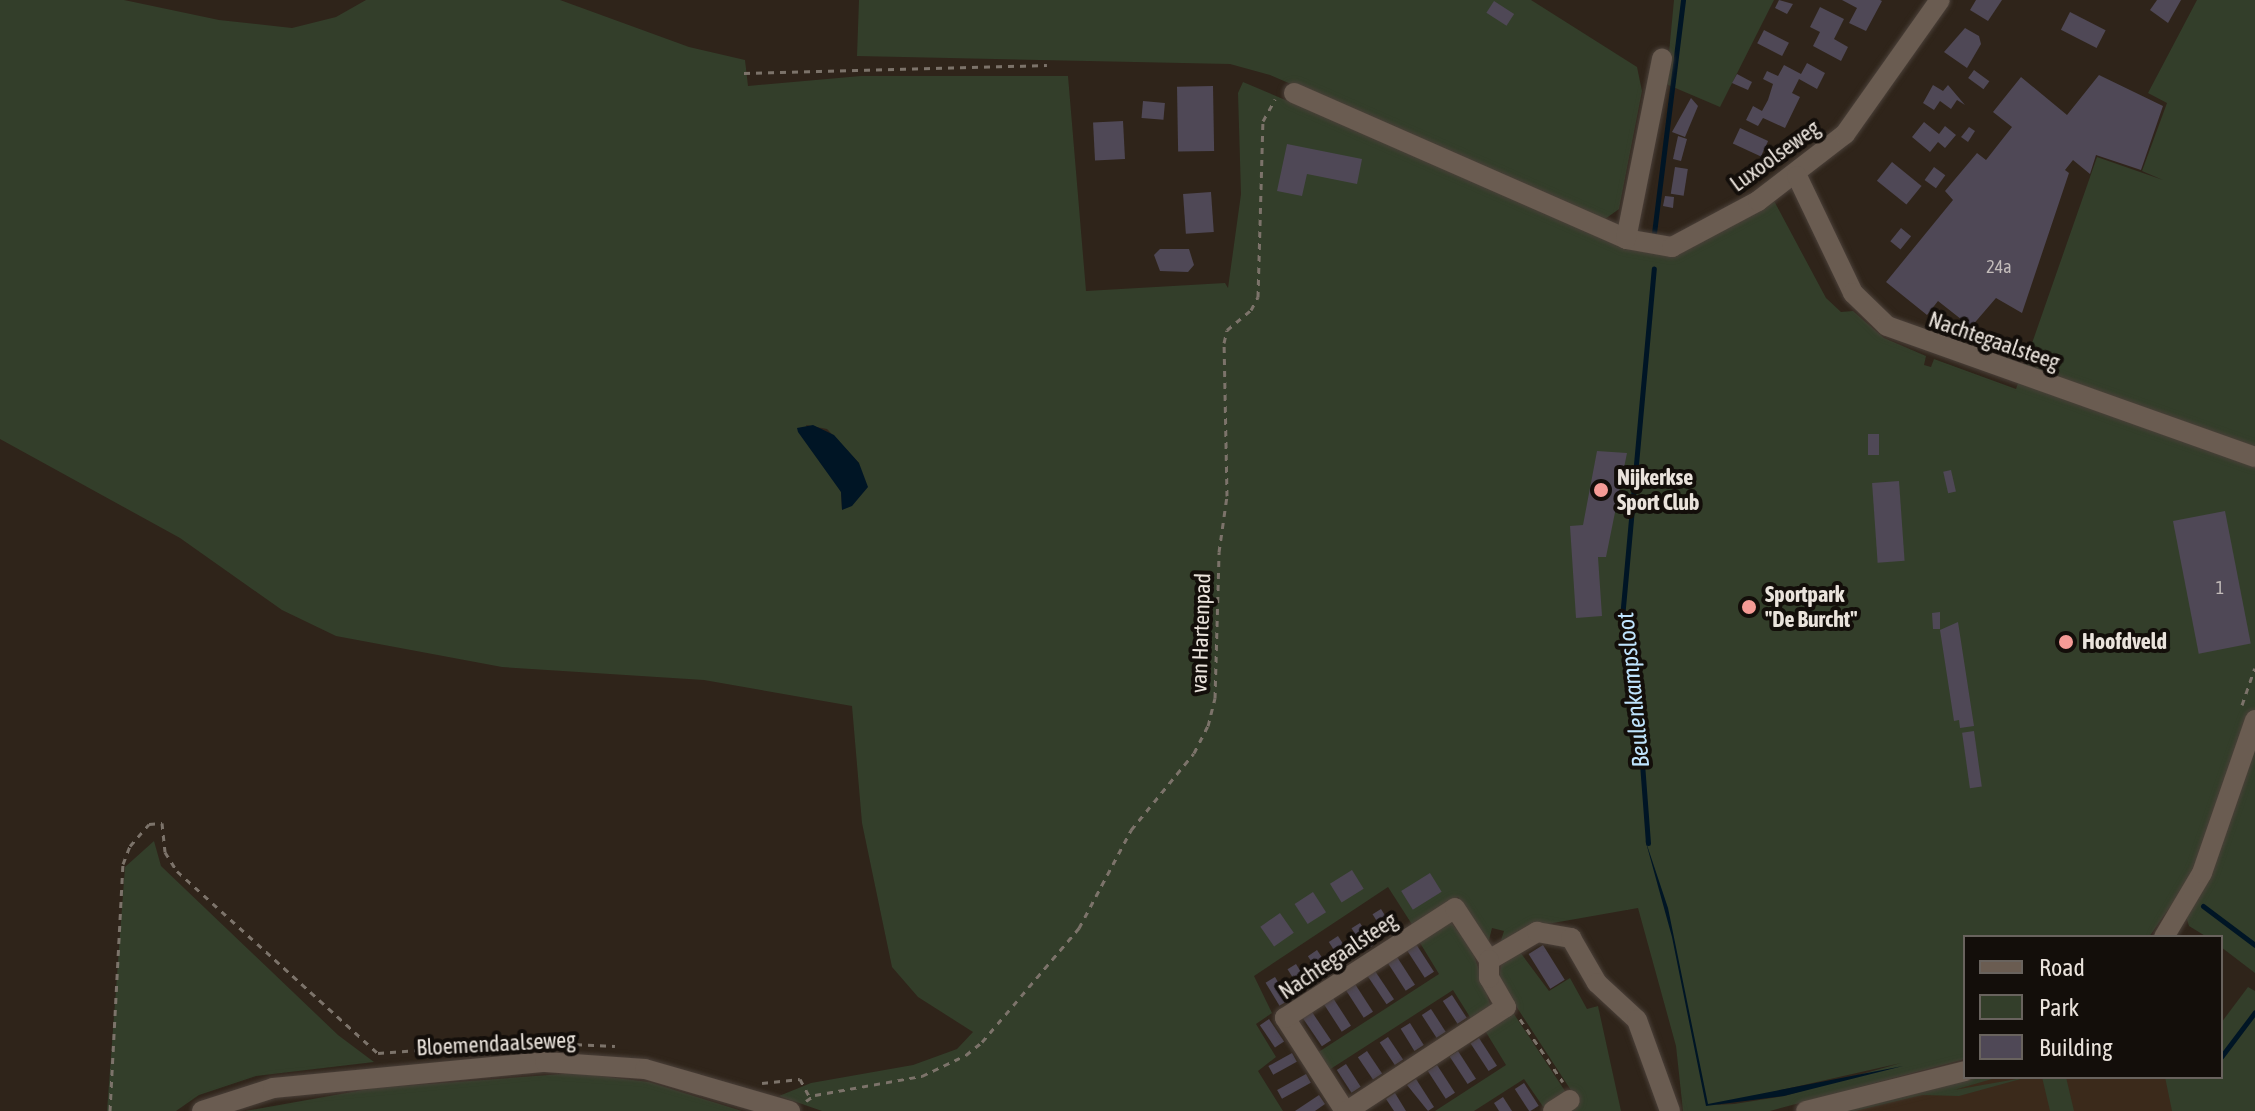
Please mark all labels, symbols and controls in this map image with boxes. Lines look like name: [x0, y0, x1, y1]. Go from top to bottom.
street label: Luxoolseweg: [1725, 115, 1825, 197]
house number: 24a: [1986, 256, 2012, 278]
street label: Nachtegaalsteeg: [1925, 306, 2063, 376]
place label: Nijkerkse Sport Club: [1617, 464, 1699, 516]
marker: Nijkerkse Sport Club: [1592, 481, 1610, 499]
street label: van Hartenpad: [1186, 573, 1216, 693]
house number: 1: [2216, 577, 2224, 599]
place label: Sportpark "De Burcht": [1765, 581, 1857, 632]
marker: Sportpark "De Burcht": [1740, 598, 1758, 616]
water label: Beulenkampsloot: [1611, 611, 1655, 769]
place label: Hoofdveld: [2082, 629, 2167, 655]
marker: Hoofdveld: [2057, 633, 2075, 651]
street label: Nachtegaalsteeg: [1274, 907, 1402, 1005]
legend: [1963, 935, 2223, 1079]
text: Road: [2039, 954, 2085, 981]
text: Park: [2039, 994, 2079, 1021]
street label: Bloemendaalseweg: [416, 1027, 576, 1061]
text: Building: [2039, 1034, 2112, 1061]

